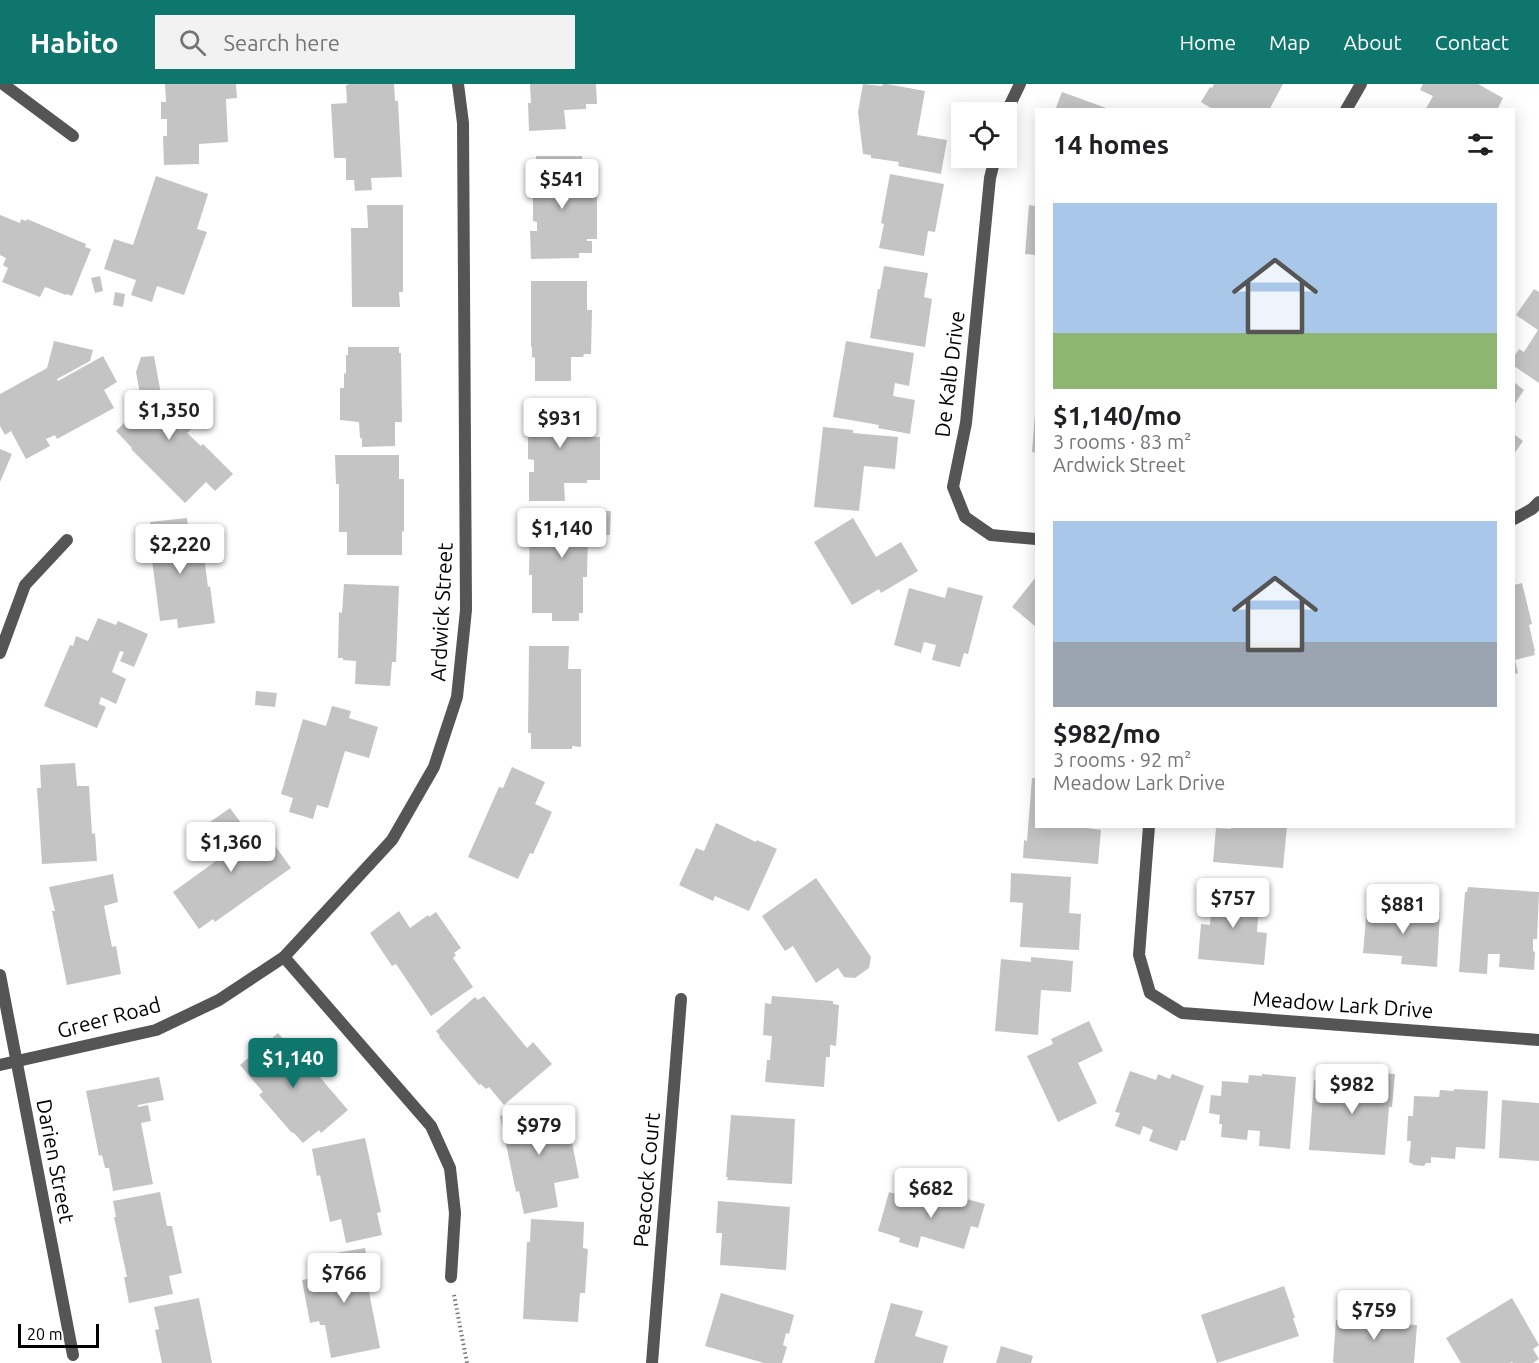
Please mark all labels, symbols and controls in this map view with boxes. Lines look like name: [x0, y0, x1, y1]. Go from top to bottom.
search box: [155, 15, 575, 69]
icon: search: [176, 26, 209, 59]
text: Habito: [30, 27, 119, 58]
text: Search here: [224, 30, 340, 55]
text: Home: [1179, 30, 1236, 54]
text: Map: [1269, 30, 1310, 54]
text: About: [1343, 30, 1402, 54]
text: Contact: [1435, 30, 1509, 54]
map controls: [951, 102, 1017, 168]
button: locate: [951, 102, 1017, 168]
icon: filters: [1464, 128, 1497, 161]
text: 14 homes: [1053, 130, 1169, 159]
pin: $541: [526, 159, 598, 210]
text: $541: [539, 167, 585, 190]
icon: home: [1221, 242, 1329, 350]
street label: De Kalb Drive: [929, 309, 969, 438]
pin: $1,350: [120, 390, 218, 441]
text: $1,350: [138, 398, 200, 421]
pin: $931: [524, 398, 596, 449]
text: $1,140/mo: [1053, 401, 1182, 430]
text: $931: [537, 406, 583, 429]
text: 3 rooms · 83 m²: [1053, 430, 1191, 453]
text: Ardwick Street: [1053, 453, 1185, 476]
pin: $1,140: [513, 508, 611, 559]
text: $1,140: [531, 516, 593, 539]
pin: $2,220: [131, 524, 229, 575]
text: $2,220: [149, 532, 211, 555]
street label: Ardwick Street: [425, 542, 457, 682]
icon: home: [1221, 560, 1329, 668]
text: $982/mo: [1053, 719, 1161, 748]
text: 3 rooms · 92 m²: [1053, 748, 1191, 771]
text: Meadow Lark Drive: [1053, 771, 1225, 794]
pin: $1,360: [182, 822, 280, 873]
text: $1,360: [200, 830, 262, 853]
pin: $757: [1197, 878, 1269, 929]
pin: $881: [1367, 884, 1439, 935]
text: $757: [1210, 886, 1256, 909]
text: $881: [1380, 892, 1426, 915]
street label: Meadow Lark Drive: [1252, 986, 1434, 1022]
street label: Greer Road: [54, 992, 163, 1042]
pin: $1,140: [244, 1038, 342, 1089]
text: $1,140: [262, 1046, 324, 1069]
pin: $982: [1316, 1064, 1388, 1115]
text: $982: [1329, 1072, 1375, 1095]
street label: Darien Street: [32, 1097, 80, 1225]
pin: $979: [503, 1105, 575, 1156]
street label: Peacock Court: [628, 1112, 664, 1248]
text: $979: [516, 1113, 562, 1136]
pin: $682: [895, 1168, 967, 1219]
text: $682: [908, 1176, 954, 1199]
pin: $766: [308, 1253, 380, 1304]
text: $766: [321, 1261, 367, 1284]
pin: $759: [1338, 1290, 1410, 1341]
text: $759: [1351, 1298, 1397, 1321]
scale bar: [18, 1321, 99, 1348]
text: 20 m: [27, 1325, 63, 1343]

